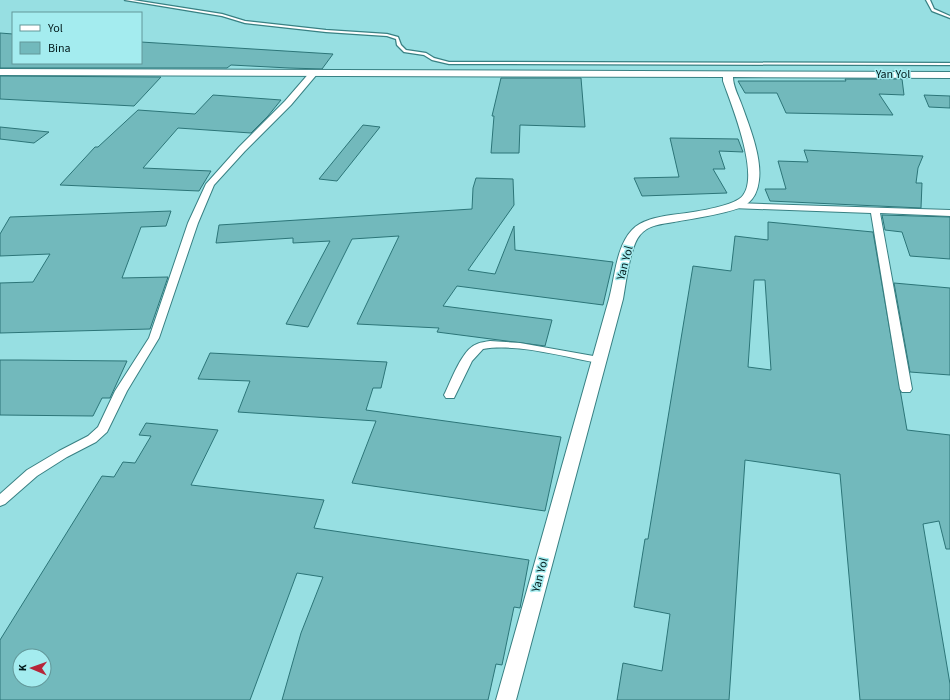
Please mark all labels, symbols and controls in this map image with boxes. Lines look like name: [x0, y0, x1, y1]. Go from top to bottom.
legend: [12, 12, 142, 64]
text: Yol: [47, 20, 63, 37]
text: Bina: [48, 40, 71, 57]
street label: Yan Yol: [875, 66, 910, 83]
street label: Yan Yol: [612, 244, 638, 283]
street label: Yan Yol: [527, 556, 553, 595]
north arrow: [12, 648, 52, 688]
text: K: [15, 664, 30, 671]

